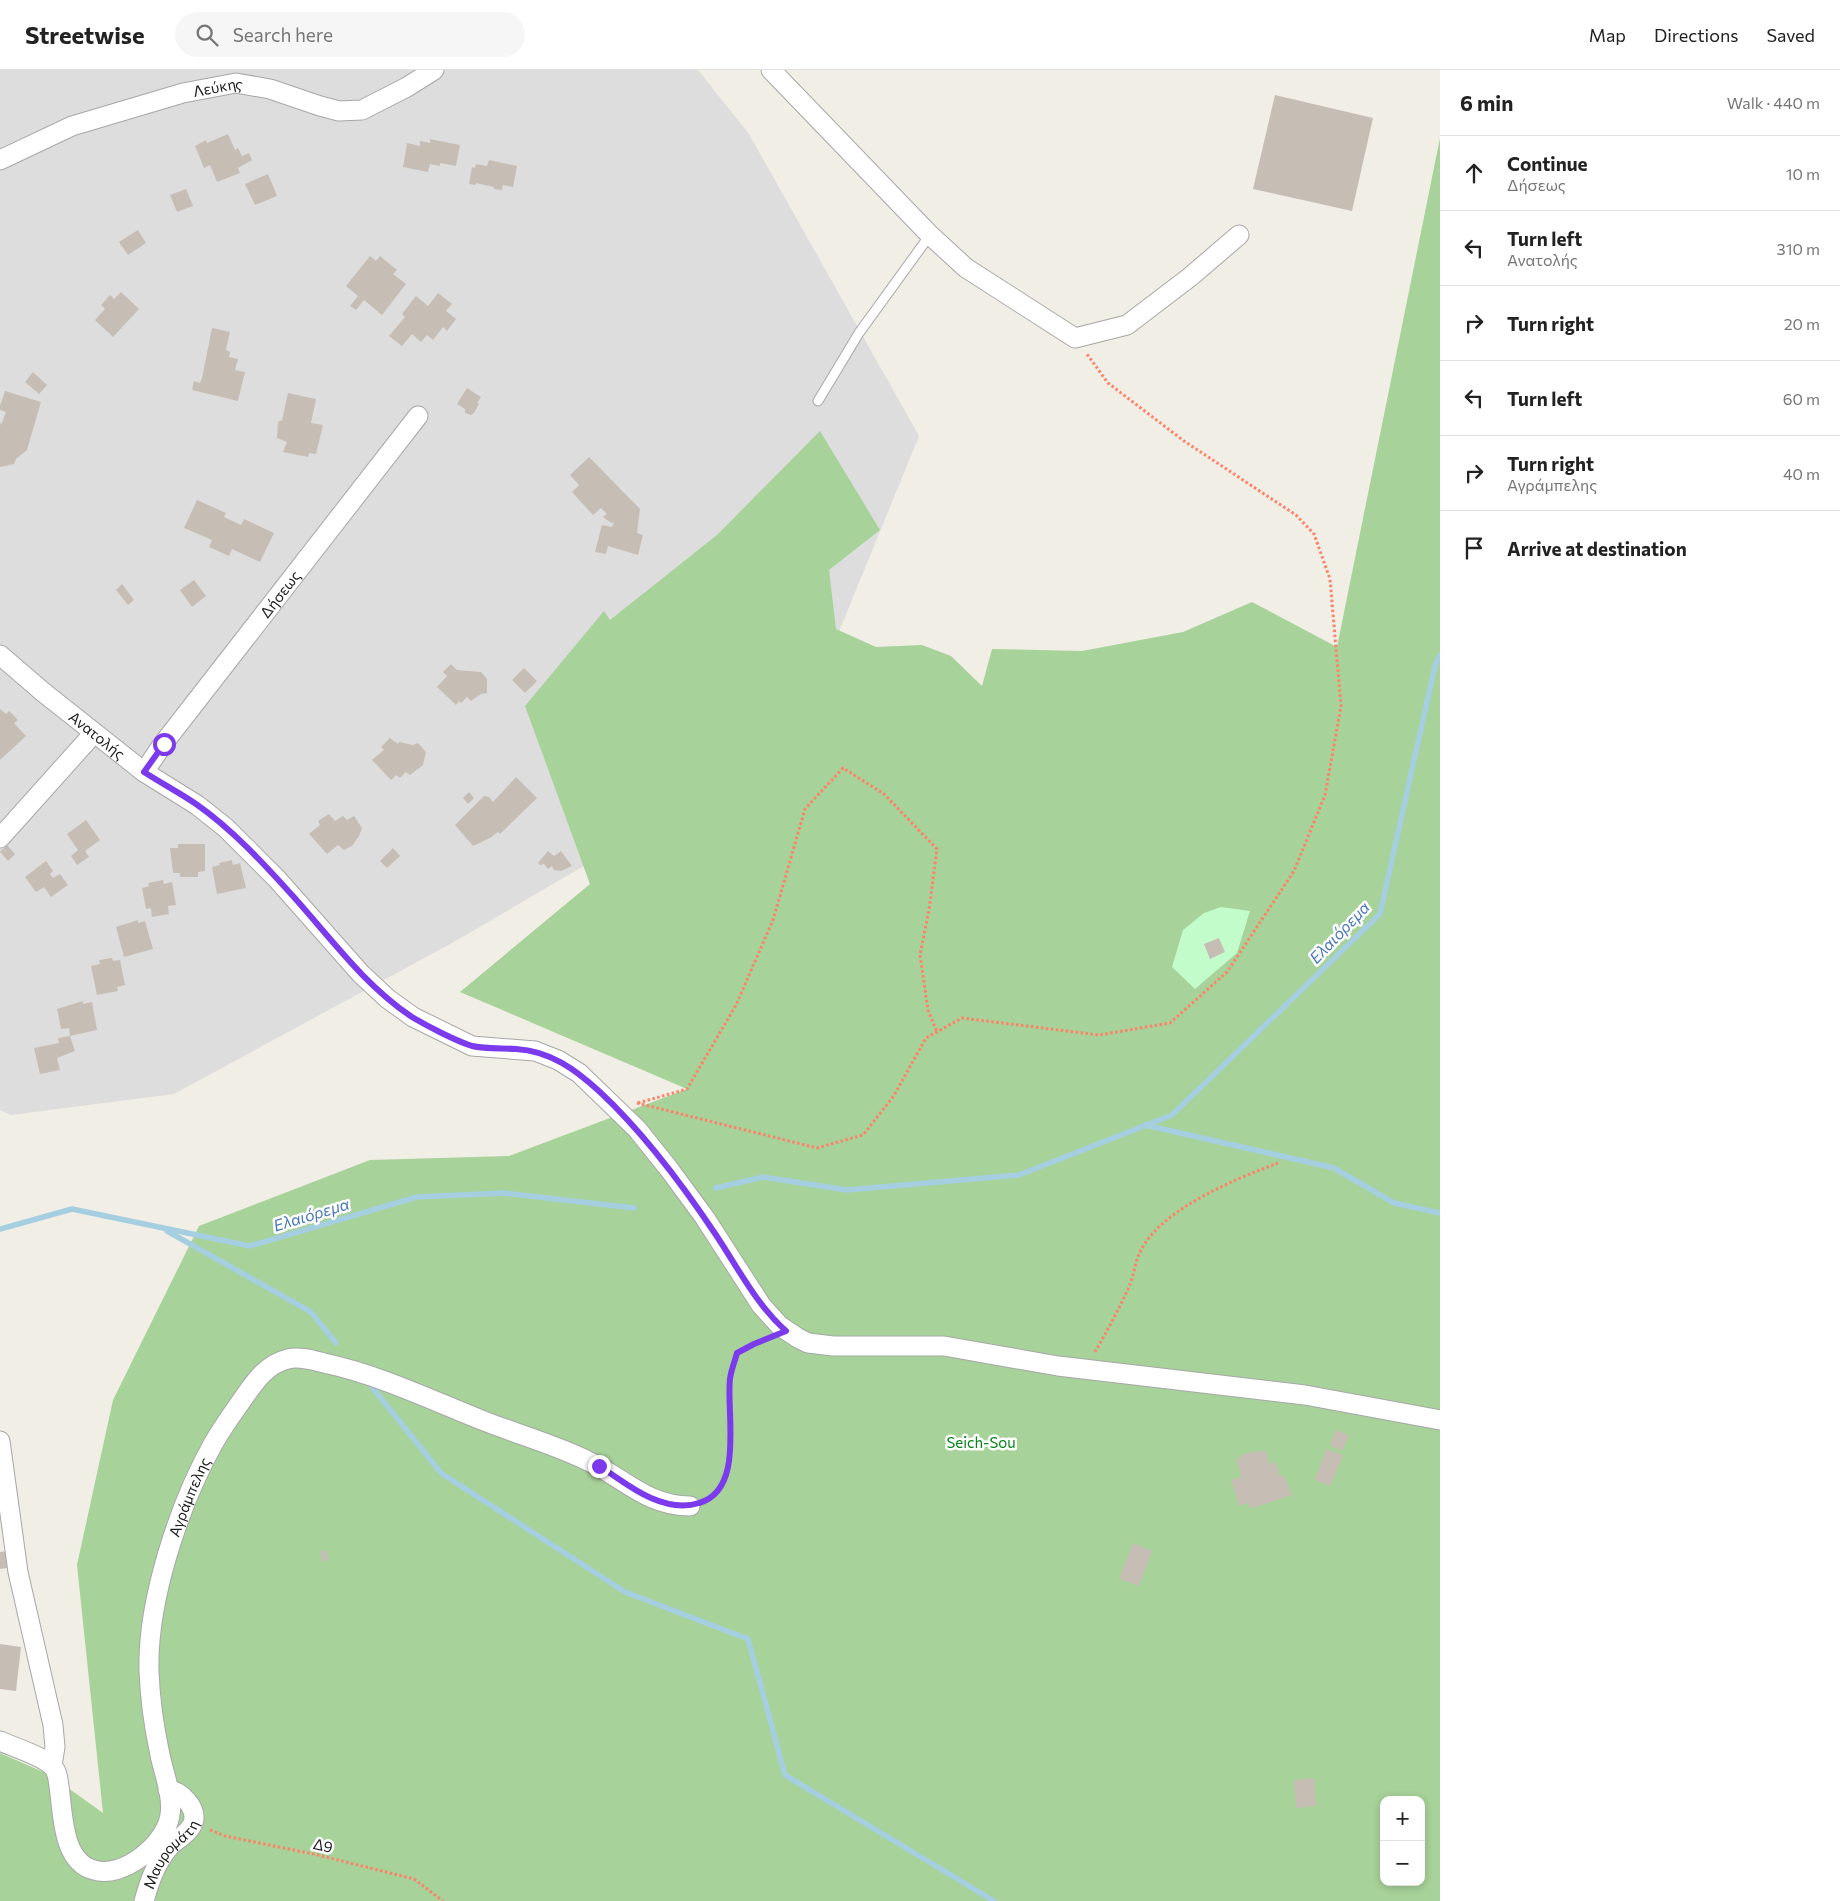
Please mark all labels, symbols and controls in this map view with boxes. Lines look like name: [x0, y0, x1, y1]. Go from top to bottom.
search box: [175, 12, 525, 57]
text: Streetwise: [25, 20, 145, 49]
icon: search: [193, 21, 221, 49]
text: Search here: [233, 23, 333, 46]
text: Map: [1589, 24, 1626, 46]
text: Directions: [1654, 24, 1738, 46]
text: Saved: [1766, 24, 1815, 46]
street label: Λεύκης: [191, 74, 244, 100]
text: 6 min: [1460, 90, 1513, 115]
text: Walk · 440 m: [1727, 93, 1820, 112]
text: Continue: [1507, 152, 1587, 175]
icon: ahead: [1460, 159, 1488, 187]
text: 10 m: [1786, 164, 1820, 183]
text: Δήσεως: [1507, 175, 1566, 194]
text: Turn left: [1507, 227, 1582, 250]
icon: left: [1460, 234, 1488, 262]
text: 310 m: [1777, 239, 1820, 258]
text: Ανατολής: [1507, 250, 1578, 269]
icon: right: [1460, 309, 1488, 337]
text: Turn right: [1507, 312, 1594, 335]
text: 20 m: [1784, 314, 1820, 333]
icon: left: [1460, 384, 1488, 412]
text: Turn left: [1507, 387, 1582, 410]
text: 60 m: [1783, 389, 1820, 408]
text: Turn right: [1507, 452, 1594, 475]
icon: right: [1460, 459, 1488, 487]
text: 40 m: [1783, 464, 1820, 483]
text: Αγράμπελης: [1507, 475, 1597, 494]
icon: arrive: [1460, 534, 1488, 562]
text: Arrive at destination: [1507, 537, 1687, 560]
street label: Δήσεως: [256, 567, 304, 621]
street label: Ανατολής: [66, 707, 129, 763]
route start: [153, 733, 176, 756]
water label: Ελαιόρεμα: [1305, 897, 1373, 967]
water label: Ελαιόρεμα: [271, 1193, 351, 1235]
park label: Seich-Sou: [946, 1433, 1016, 1451]
street label: Αγράμπελης: [165, 1454, 214, 1539]
route end: [588, 1455, 611, 1478]
map controls: [1380, 1796, 1425, 1886]
button: +: [1380, 1796, 1425, 1841]
street label: Μαυρομάτη: [139, 1817, 202, 1891]
street label: Δ9: [312, 1834, 334, 1856]
button: −: [1380, 1841, 1425, 1886]

